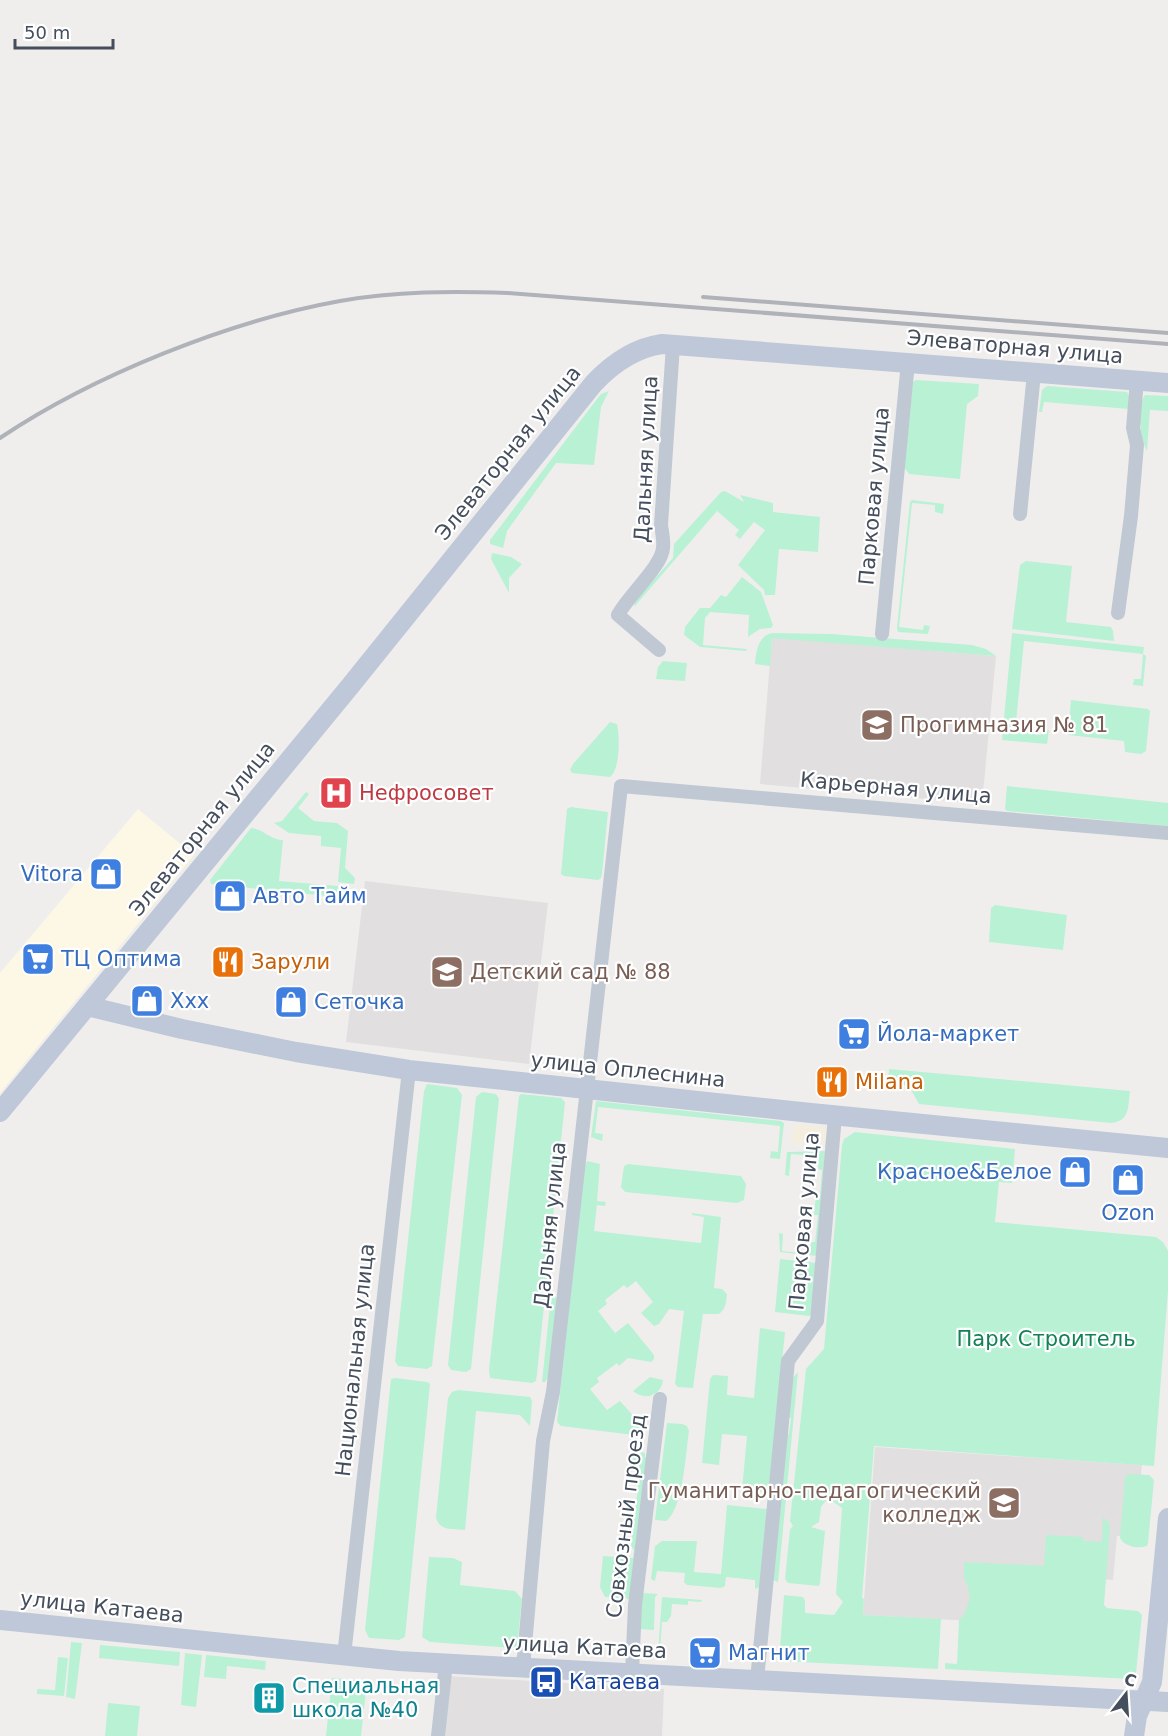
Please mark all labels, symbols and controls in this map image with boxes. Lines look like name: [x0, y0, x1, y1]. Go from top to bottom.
scale bar: [15, 12, 112, 50]
text: 50 m: [24, 22, 70, 43]
street label: Элеваторная улица: [906, 326, 1124, 368]
street label: Элеваторная улица: [430, 361, 586, 545]
street label: Дальняя улица: [630, 375, 662, 543]
street label: Парковая улица: [854, 406, 894, 586]
school or university icon: Прогимназия № 81: [859, 707, 895, 743]
place label: Прогимназия № 81: [900, 713, 1108, 737]
street label: Элеваторная улица: [124, 737, 280, 921]
street label: Карьерная улица: [799, 768, 993, 808]
hospital icon: Нефросовет: [318, 775, 354, 811]
place label: Нефросовет: [359, 781, 494, 805]
shop icon: Vitora: [88, 856, 124, 892]
place label: Vitora: [21, 862, 83, 886]
shop icon: Авто Тайм: [212, 878, 248, 914]
place label: Авто Тайм: [253, 884, 367, 908]
supermarket icon: ТЦ Оптима: [20, 941, 56, 977]
restaurant icon: Зарули: [210, 944, 246, 980]
place label: ТЦ Оптима: [60, 947, 182, 971]
place label: Зарули: [251, 950, 330, 974]
school or university icon: Детский сад № 88: [429, 954, 465, 990]
place label: Детский сад № 88: [470, 960, 671, 984]
shop icon: Xxx: [129, 983, 165, 1019]
shop icon: Сеточка: [273, 984, 309, 1020]
place label: Xxx: [170, 989, 209, 1013]
place label: Сеточка: [314, 990, 405, 1014]
supermarket icon: Йола-маркет: [836, 1016, 872, 1052]
place label: Йола-маркет: [877, 1021, 1019, 1046]
street label: улица Оплеснина: [530, 1048, 726, 1092]
restaurant icon: Milana: [814, 1064, 850, 1100]
place label: Milana: [855, 1070, 924, 1094]
street label: Парковая улица: [784, 1131, 824, 1311]
street label: Дальняя улица: [529, 1141, 571, 1309]
shop icon: Красное&Белое: [1057, 1154, 1093, 1190]
place label: Красное&Белое: [877, 1160, 1052, 1184]
shop icon: Ozon: [1110, 1162, 1146, 1198]
place label: Ozon: [1101, 1201, 1155, 1225]
street label: Национальная улица: [331, 1242, 379, 1478]
park label: Парк Строитель: [956, 1327, 1136, 1351]
street label: Совхозный проезд: [602, 1413, 650, 1619]
place label: Гуманитарно-педагогический колледж: [648, 1479, 981, 1527]
school or university icon: Гуманитарно-педагогический колледж: [986, 1485, 1022, 1521]
street label: улица Катаева: [19, 1586, 185, 1628]
street label: улица Катаева: [502, 1631, 668, 1663]
supermarket icon: Магнит: [687, 1635, 723, 1671]
place label: Магнит: [728, 1641, 810, 1665]
bus stop icon: Катаева: [528, 1664, 564, 1700]
north arrow: [1096, 1664, 1156, 1724]
text: С: [1122, 1669, 1139, 1691]
place label: Катаева: [569, 1670, 660, 1694]
place label: Специальная школа №40: [292, 1674, 439, 1722]
building icon: Специальная школа №40: [251, 1680, 287, 1716]

